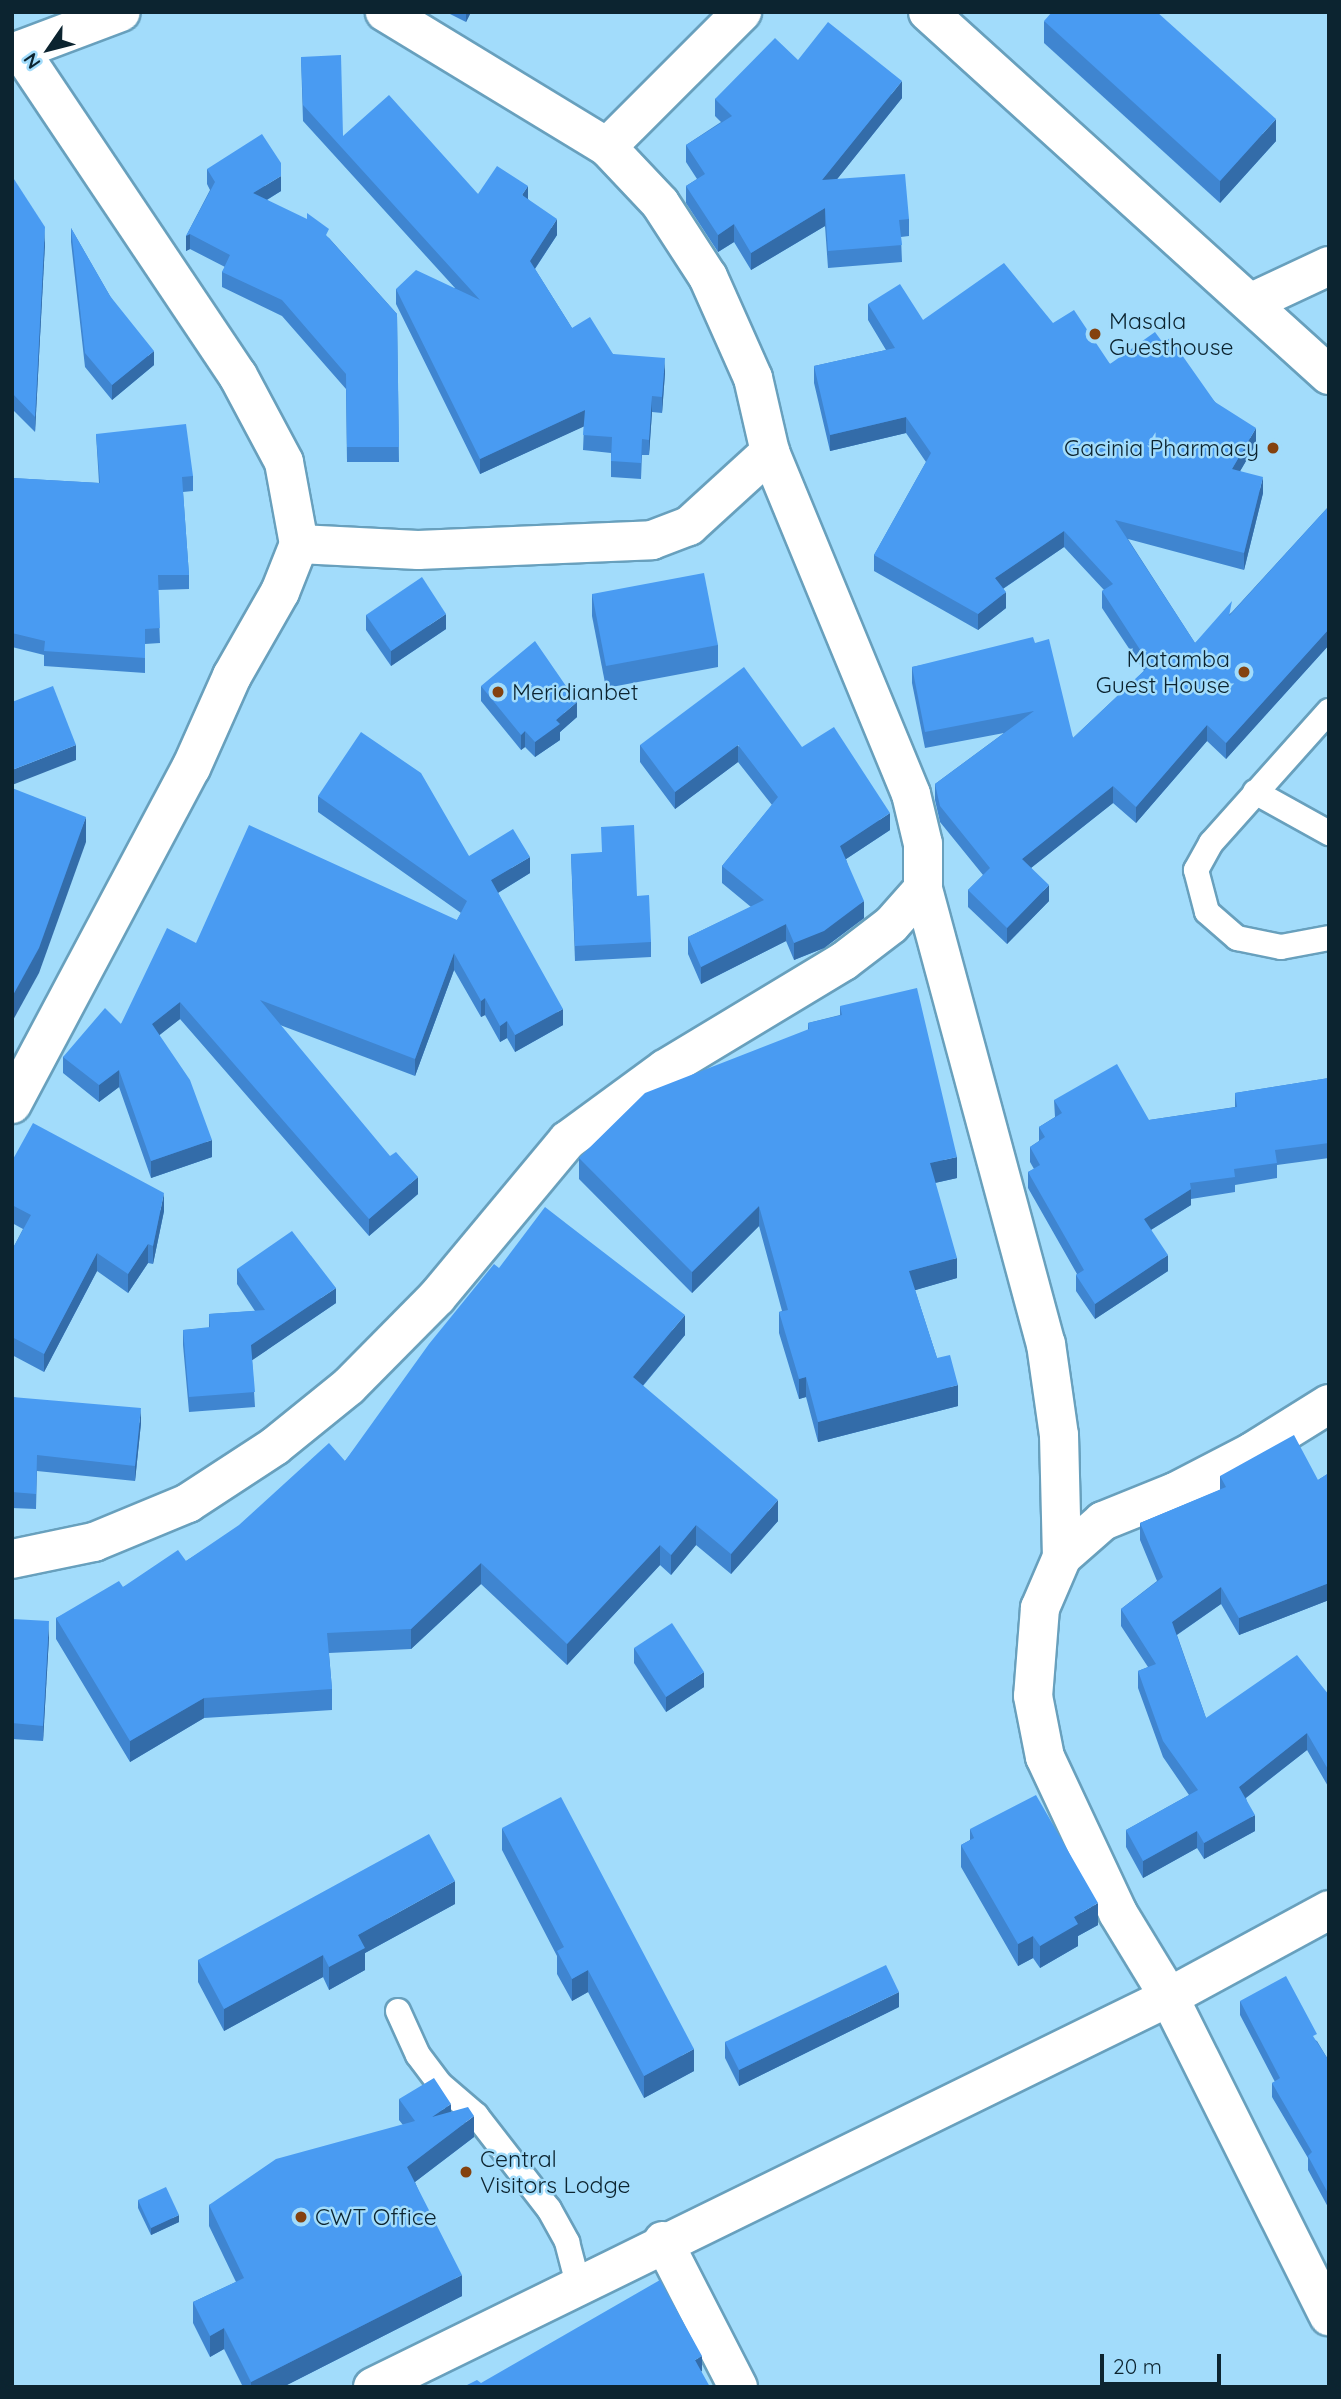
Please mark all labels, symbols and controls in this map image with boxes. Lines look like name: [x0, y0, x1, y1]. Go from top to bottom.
north arrow: [14, 14, 84, 84]
text: N: [18, 48, 46, 74]
place label: Masala Guesthouse: [1109, 307, 1233, 361]
marker: Masala Guesthouse: [1087, 326, 1103, 342]
place label: Gacinia Pharmacy: [1064, 434, 1259, 462]
marker: Gacinia Pharmacy: [1265, 440, 1281, 456]
place label: Matamba Guest House: [1096, 645, 1230, 699]
marker: Matamba Guest House: [1236, 664, 1252, 680]
place label: Meridianbet: [512, 678, 639, 706]
marker: Meridianbet: [490, 684, 506, 700]
place label: Central Visitors Lodge: [480, 2145, 630, 2199]
marker: Central Visitors Lodge: [458, 2164, 474, 2180]
place label: CWT Office: [315, 2203, 437, 2231]
marker: CWT Office: [293, 2209, 309, 2225]
scale bar: [1103, 2340, 1224, 2384]
text: 20 m: [1113, 2353, 1162, 2379]

